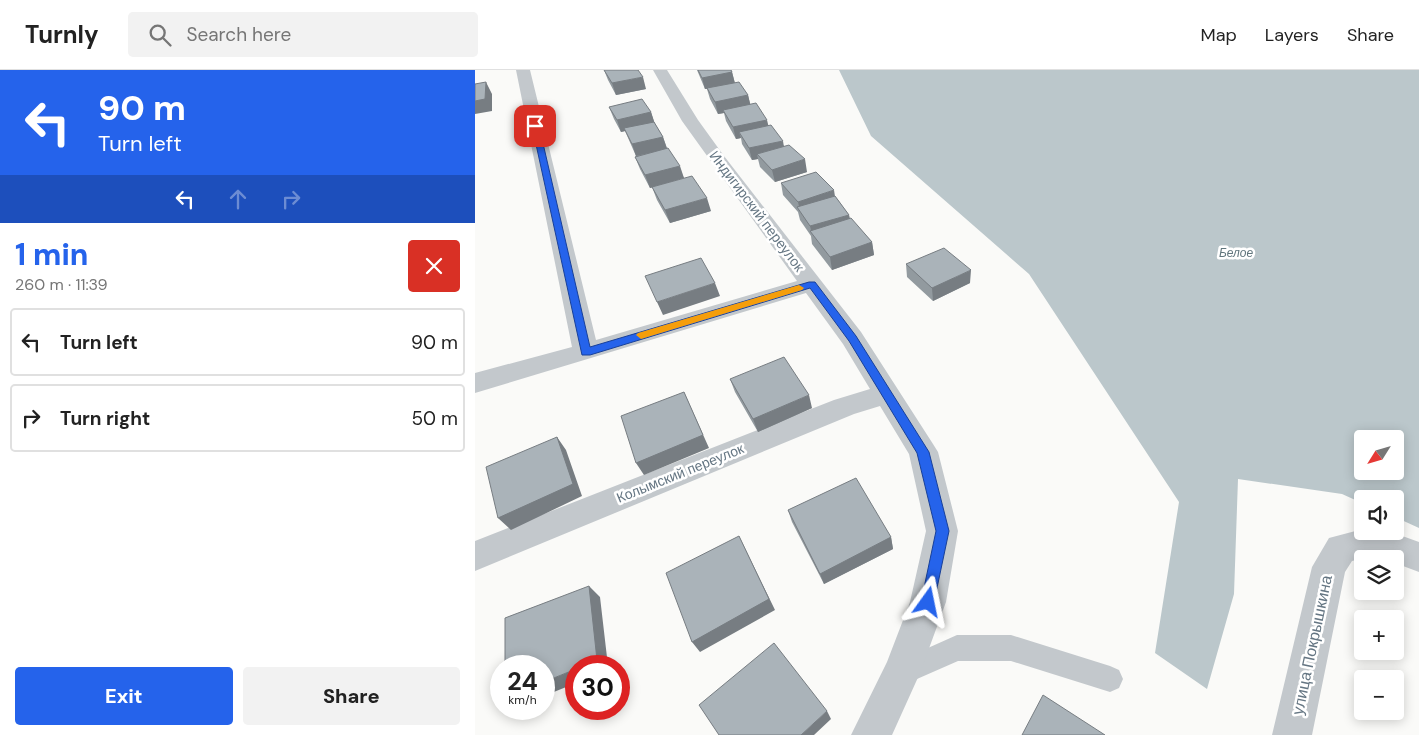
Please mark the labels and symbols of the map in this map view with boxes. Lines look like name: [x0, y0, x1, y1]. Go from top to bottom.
pin: [514, 105, 556, 147]
street label: Индигирский переулок: [706, 147, 809, 276]
water label: Белое: [1219, 245, 1253, 261]
north arrow: [1354, 430, 1404, 480]
street label: Колымский переулок: [614, 439, 747, 507]
street label: улица Покрышкина: [1287, 573, 1337, 717]
position arrow: [901, 575, 953, 627]
speed limit sign: 30: [565, 655, 630, 720]

